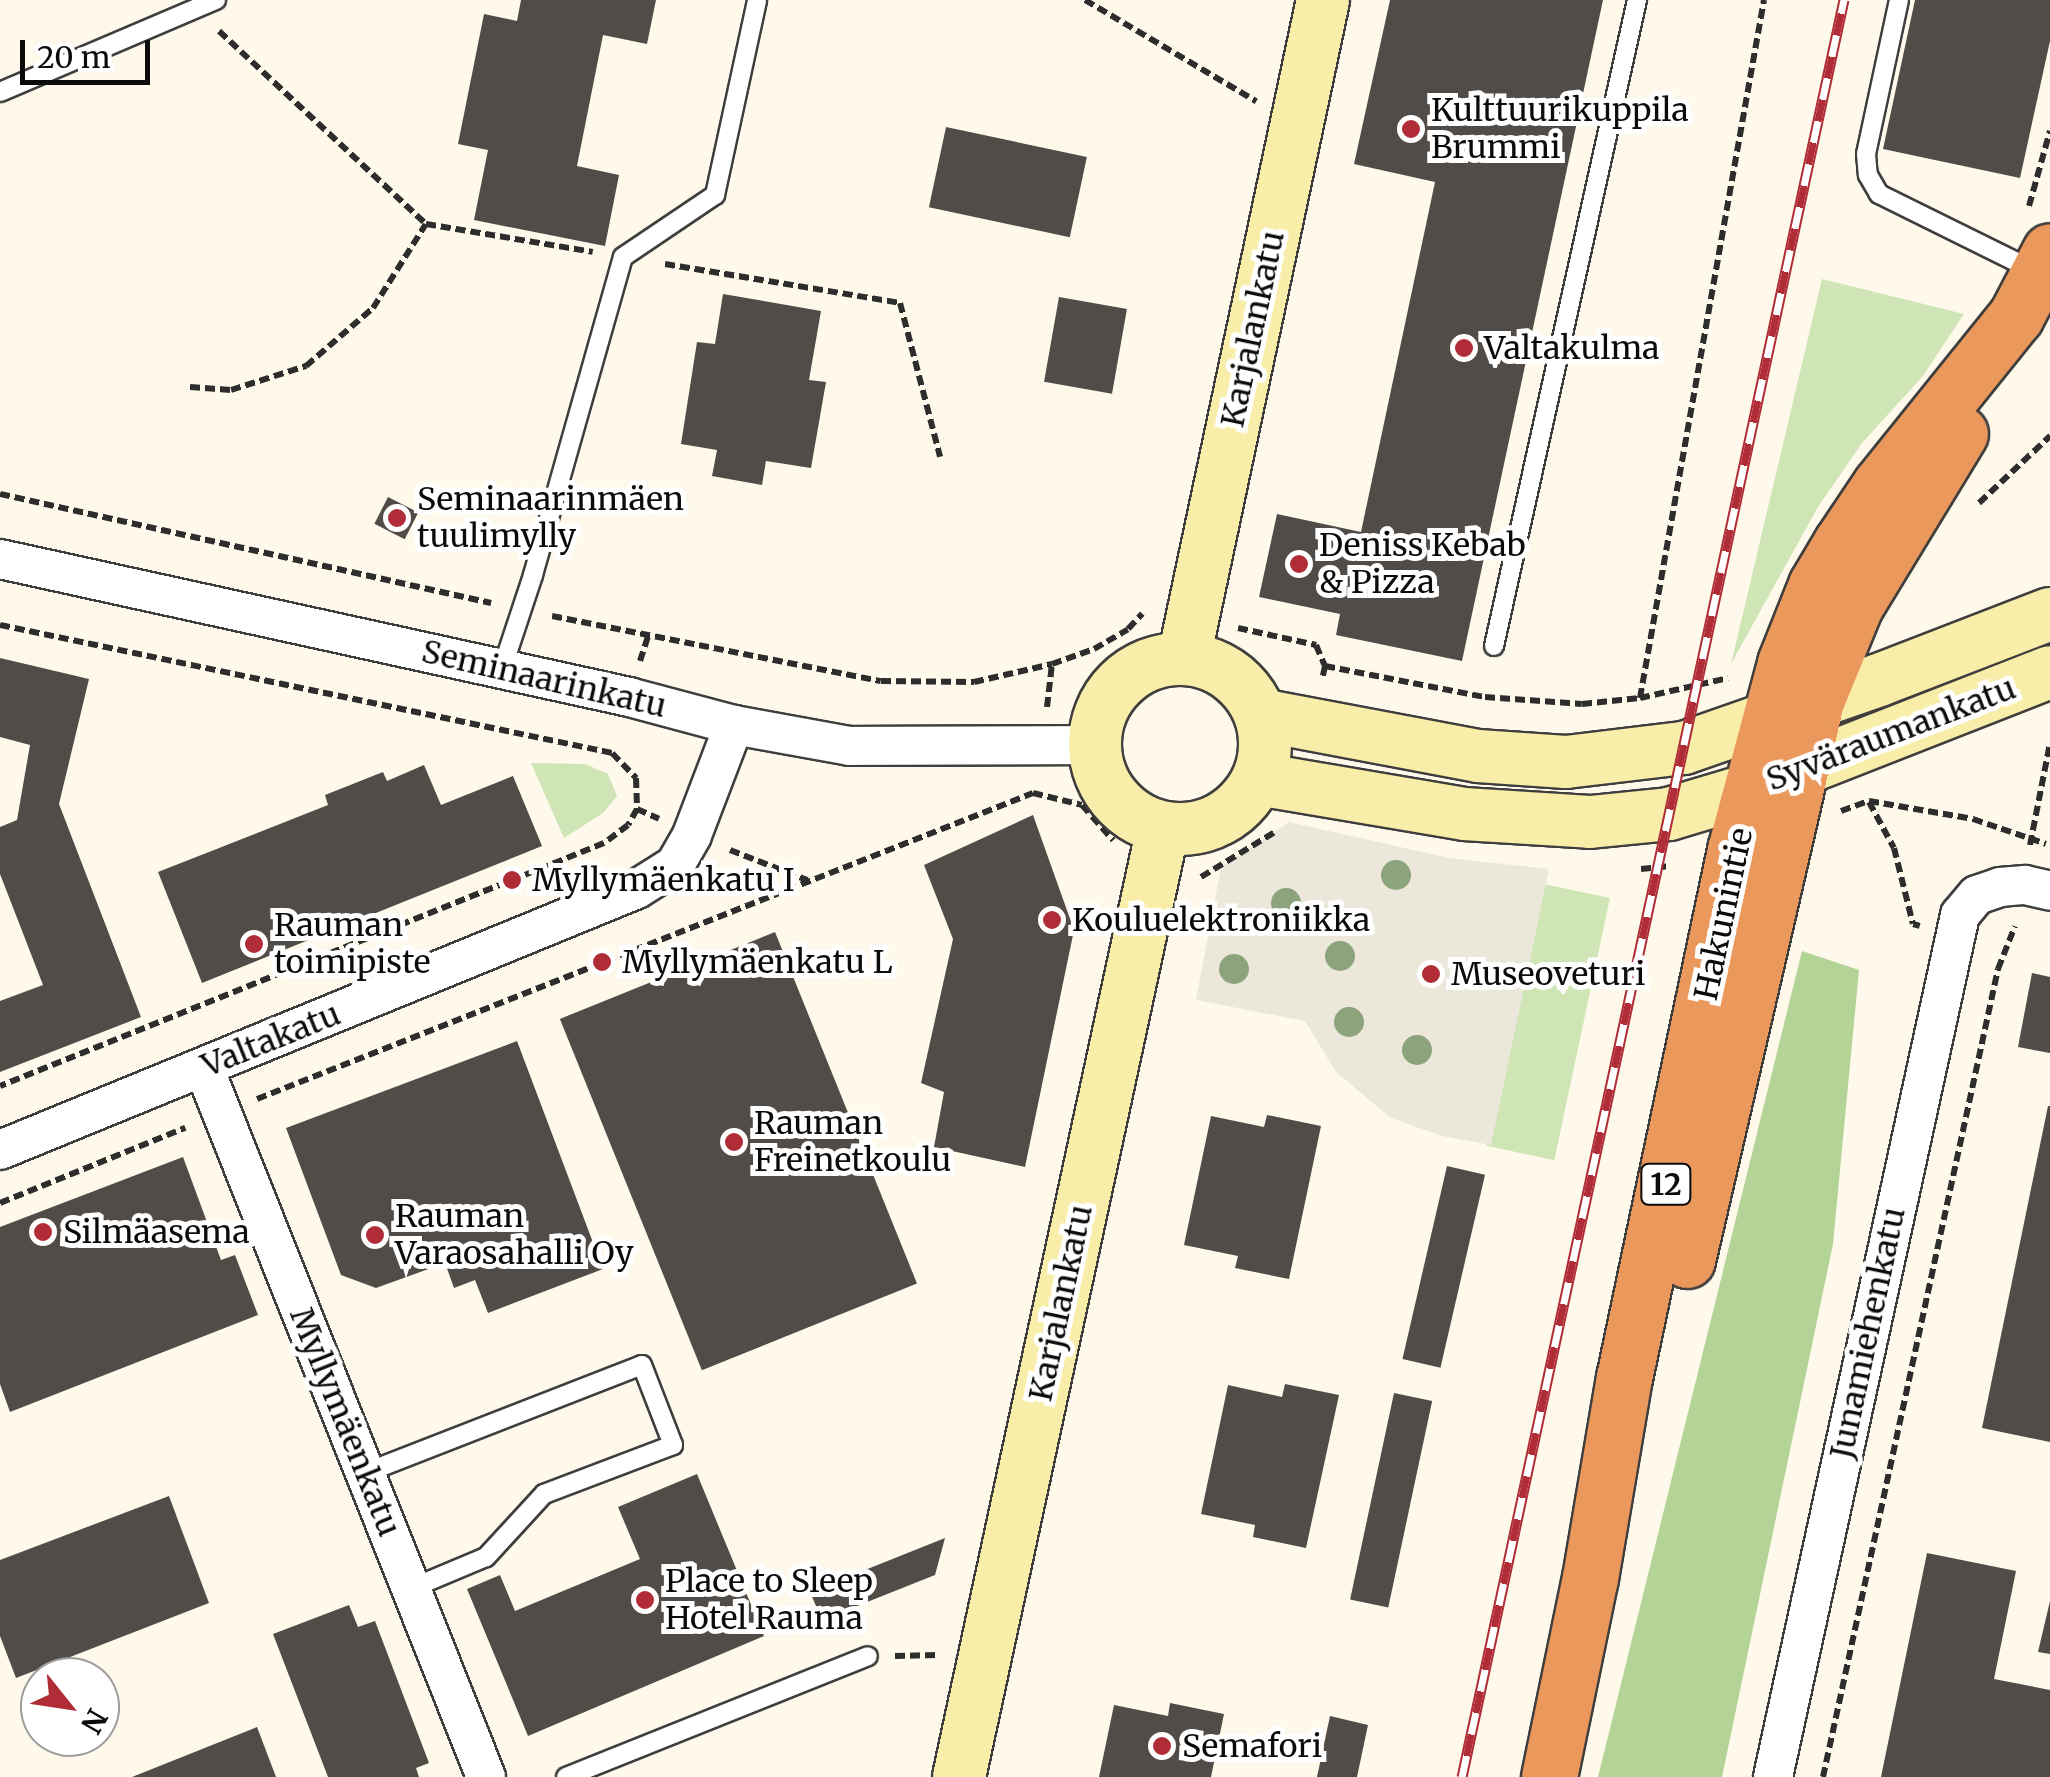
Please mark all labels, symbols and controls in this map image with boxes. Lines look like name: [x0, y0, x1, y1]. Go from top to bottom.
scale bar: [25, 20, 155, 82]
text: 20 m: [37, 38, 110, 76]
place label: Kulttuurikuppila Brummi: [1431, 92, 1689, 167]
marker: Kulttuurikuppila Brummi: [1400, 118, 1422, 140]
street label: Karjalankatu: [1213, 227, 1293, 431]
place label: Valtakulma: [1484, 329, 1659, 367]
marker: Valtakulma: [1453, 337, 1475, 359]
place label: Seminaarinmäen tuulimylly: [417, 481, 684, 556]
marker: Seminaarinmäen tuulimylly: [386, 507, 408, 529]
place label: Deniss Kebab & Pizza: [1319, 527, 1526, 602]
marker: Deniss Kebab & Pizza: [1288, 553, 1310, 575]
street label: Seminaarinkatu: [418, 632, 670, 726]
street label: Syväraumankatu: [1761, 669, 2021, 799]
street label: Hakunintie: [1687, 825, 1761, 1003]
place label: Myllymäenkatu I: [532, 861, 795, 899]
marker: Myllymäenkatu I: [501, 869, 523, 891]
place label: Kouluelektroniikka: [1072, 901, 1370, 939]
place label: Rauman toimipiste: [274, 907, 431, 982]
marker: Kouluelektroniikka: [1041, 909, 1063, 931]
marker: Rauman toimipiste: [243, 933, 265, 955]
place label: Myllymäenkatu L: [622, 943, 893, 981]
marker: Myllymäenkatu L: [591, 951, 613, 973]
place label: Museoveturi: [1451, 955, 1645, 993]
marker: Museoveturi: [1420, 963, 1442, 985]
street label: Valtakatu: [196, 995, 346, 1085]
place label: Rauman Freinetkoulu: [754, 1105, 951, 1180]
marker: Rauman Freinetkoulu: [723, 1131, 745, 1153]
road number: 12: [1638, 1159, 1694, 1209]
place label: Rauman Varaosahalli Oy: [395, 1198, 634, 1273]
street label: Karjalankatu: [1021, 1201, 1101, 1405]
street label: Junamiehenkatu: [1823, 1204, 1913, 1462]
place label: Silmäasema: [63, 1213, 250, 1251]
marker: Silmäasema: [32, 1221, 54, 1243]
marker: Rauman Varaosahalli Oy: [364, 1224, 386, 1246]
street label: Myllymäenkatu: [282, 1302, 408, 1542]
place label: Place to Sleep Hotel Rauma: [665, 1563, 873, 1638]
marker: Place to Sleep Hotel Rauma: [634, 1589, 656, 1611]
north arrow: [20, 1657, 120, 1757]
text: N: [73, 1702, 115, 1740]
place label: Semafori: [1182, 1727, 1322, 1765]
marker: Semafori: [1151, 1735, 1173, 1757]

